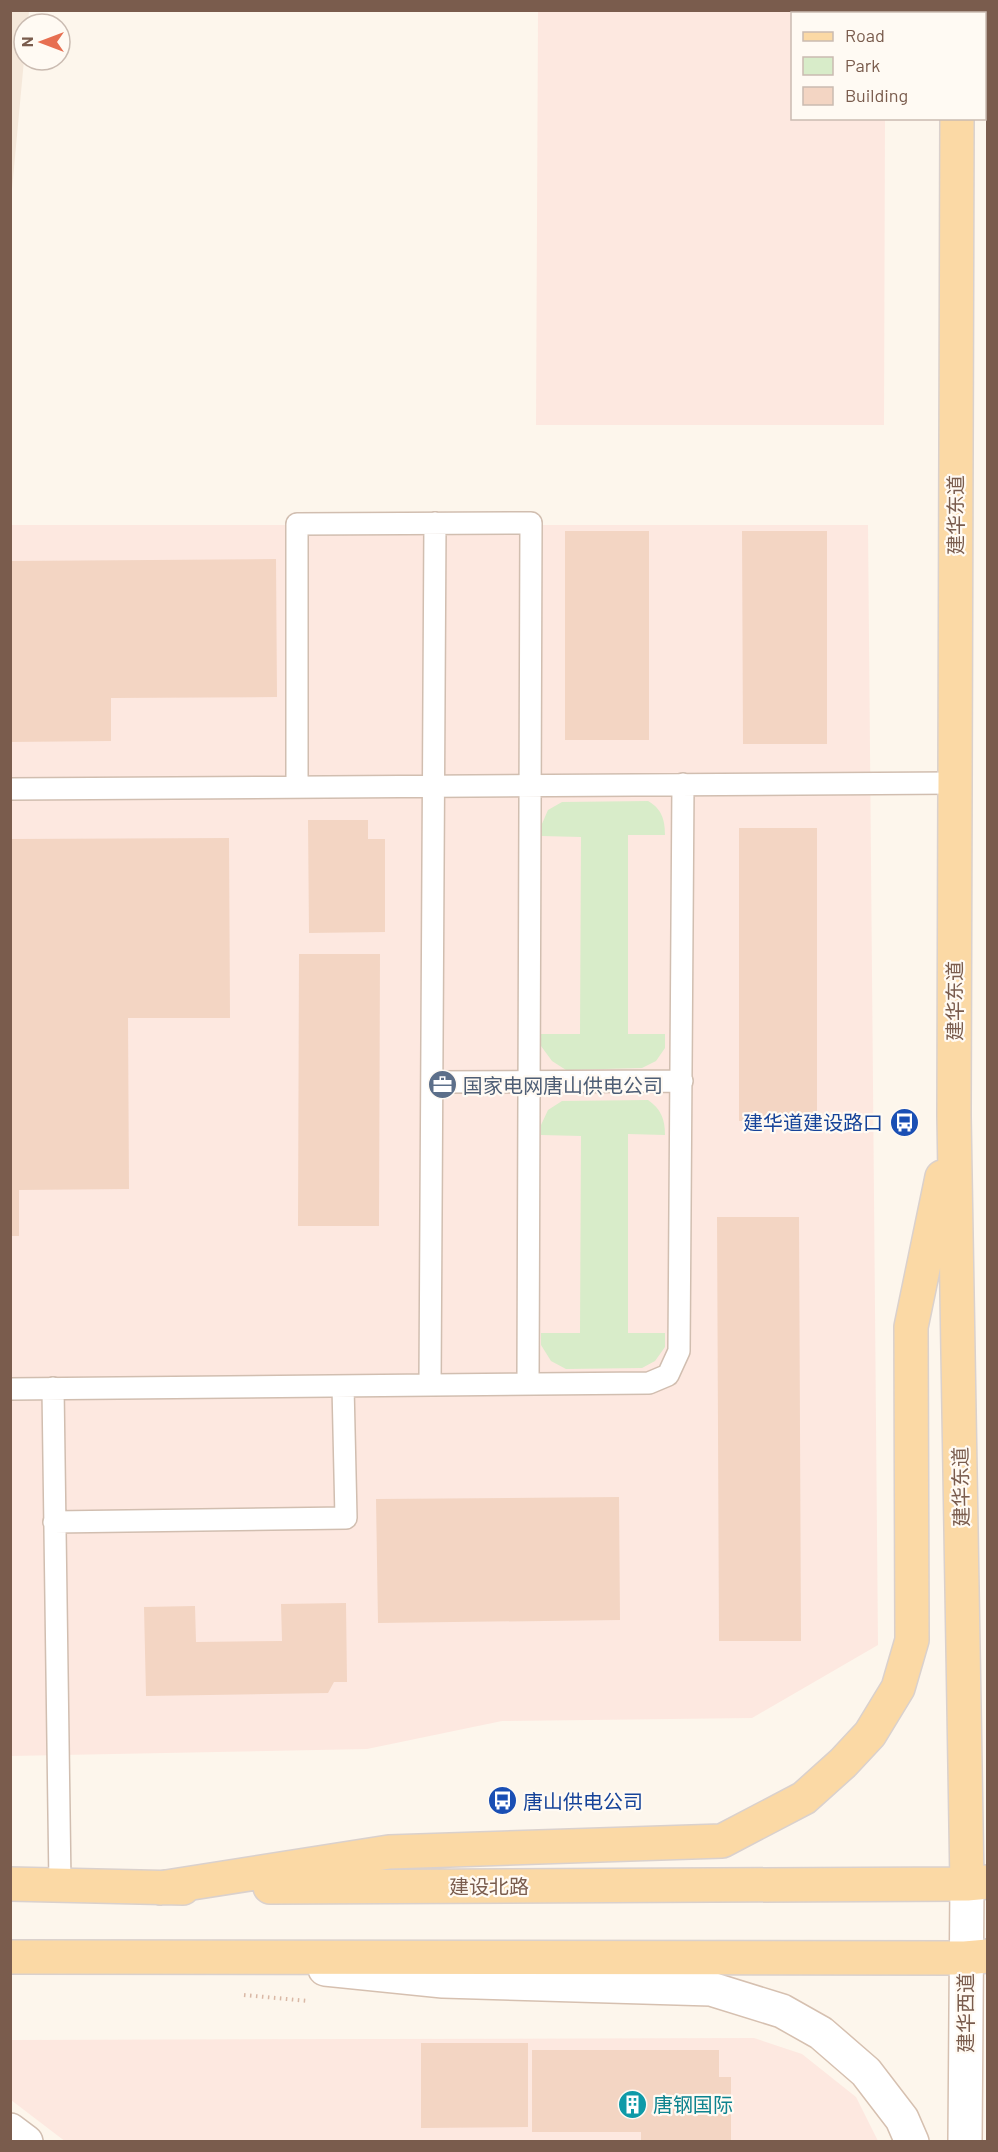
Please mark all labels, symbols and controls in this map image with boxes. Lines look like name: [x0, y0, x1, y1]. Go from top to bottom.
north arrow: [12, 12, 72, 72]
legend: [791, 12, 986, 120]
text: Road: [845, 24, 885, 46]
text: N: [17, 37, 36, 47]
text: Park: [845, 54, 880, 76]
text: Building: [845, 84, 908, 106]
street label: 建华东道: [943, 475, 967, 555]
street label: 建华东道: [942, 961, 966, 1041]
office icon: 国家电网唐山供电公司: [426, 1069, 458, 1101]
place label: 国家电网唐山供电公司: [463, 1073, 663, 1097]
bus stop icon: 建华道建设路口: [888, 1106, 920, 1138]
place label: 建华道建设路口: [743, 1110, 883, 1134]
street label: 建华东道: [947, 1447, 973, 1527]
bus stop icon: 唐山供电公司: [486, 1785, 518, 1817]
place label: 唐山供电公司: [523, 1789, 643, 1813]
street label: 建设北路: [449, 1874, 529, 1898]
street label: 建华西道: [953, 1973, 977, 2053]
building icon: 唐钢国际: [616, 2088, 648, 2120]
place label: 唐钢国际: [653, 2092, 733, 2116]

